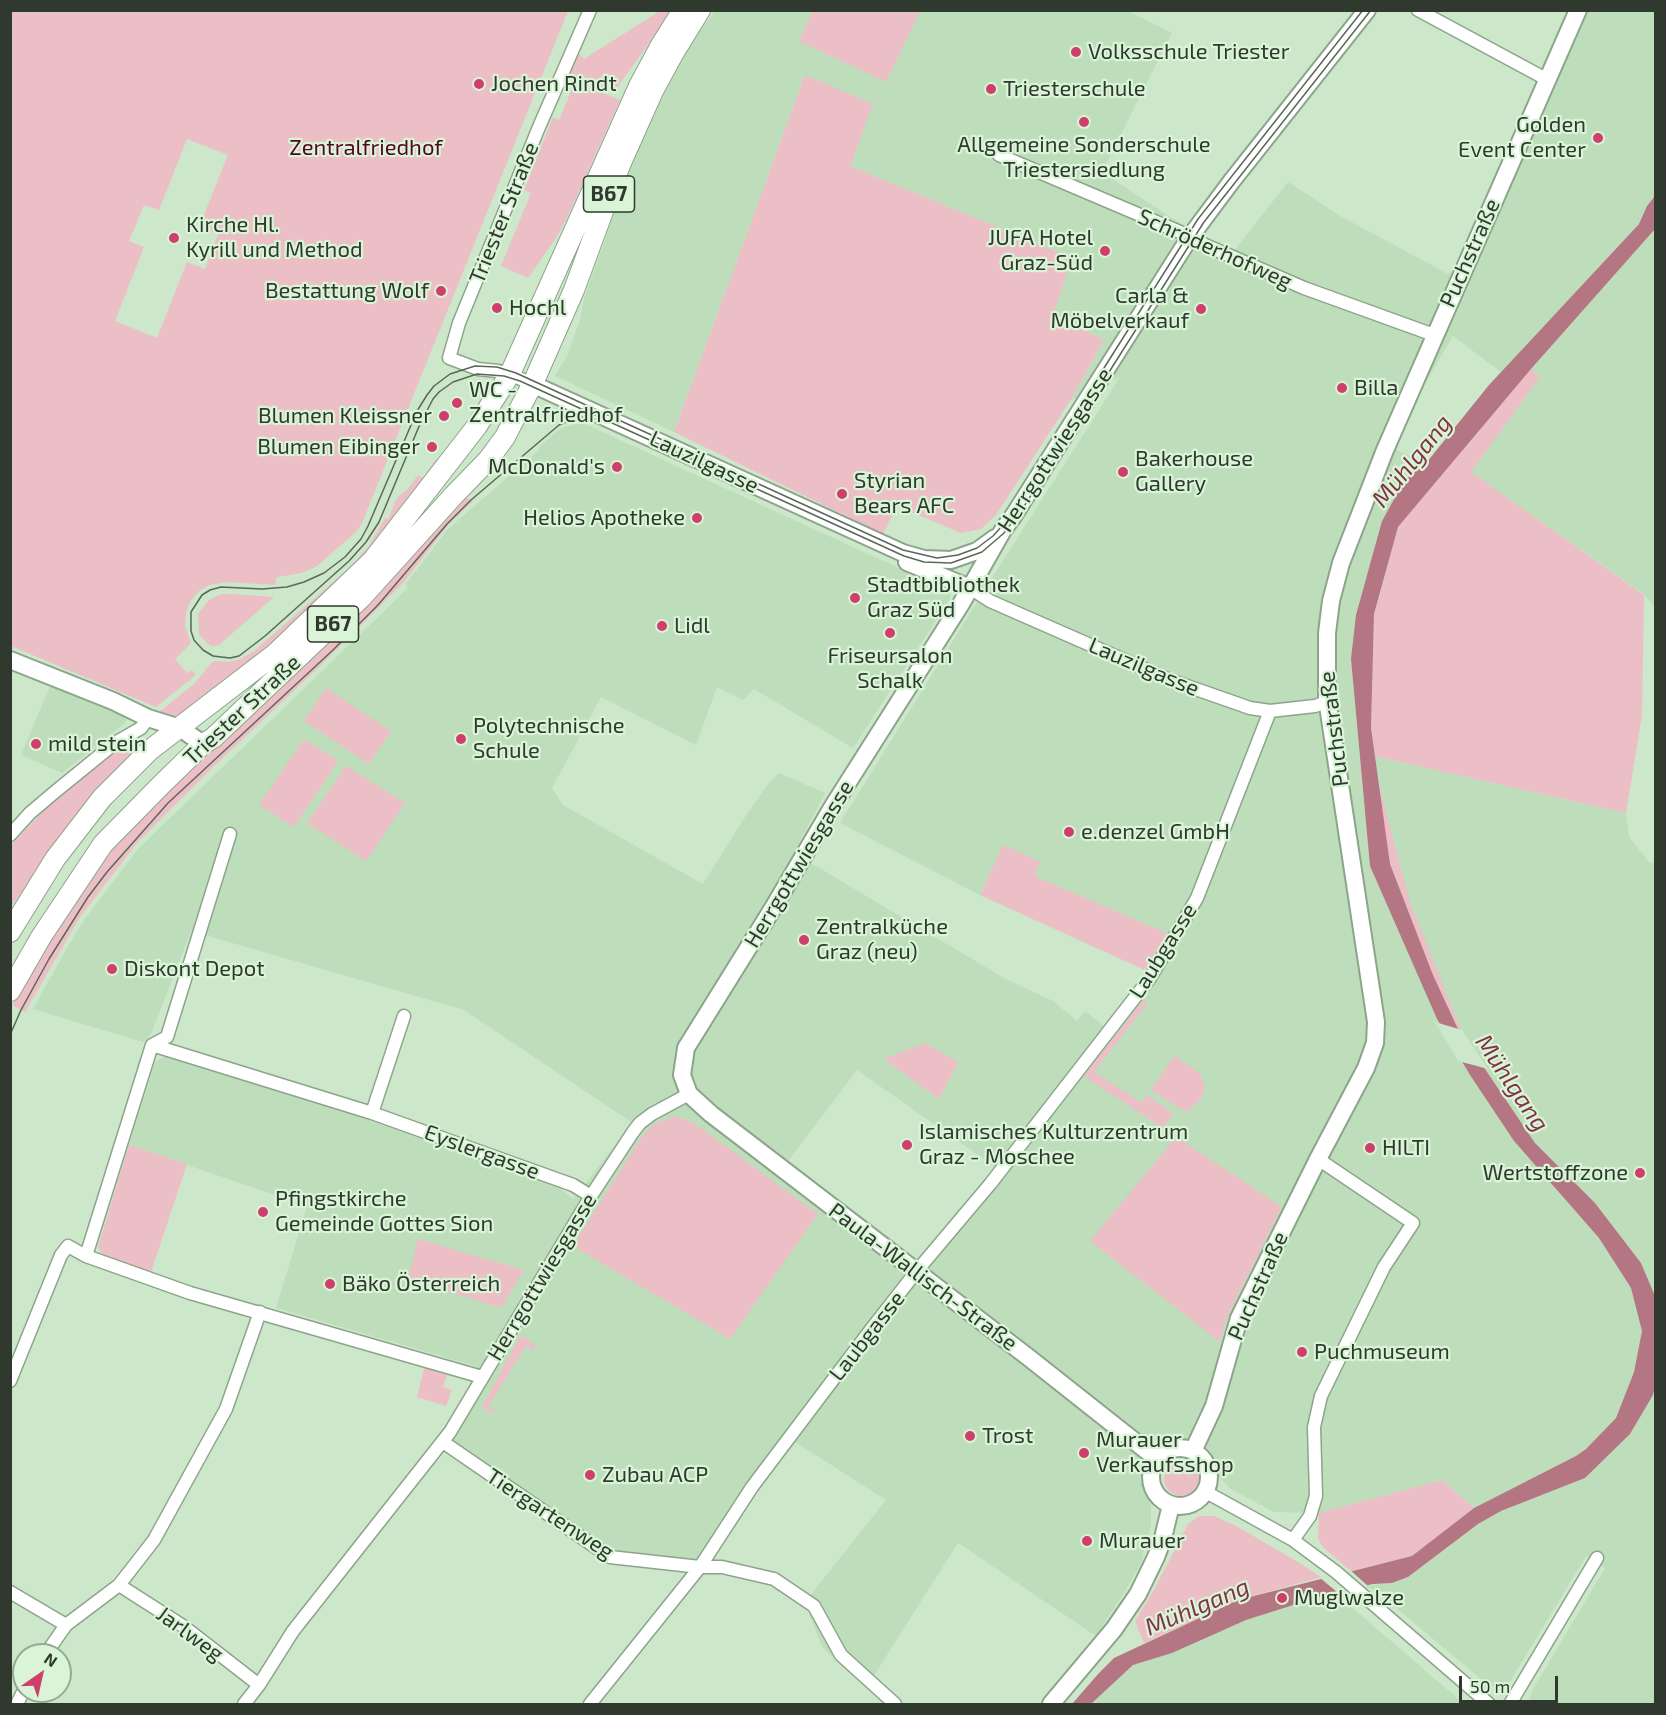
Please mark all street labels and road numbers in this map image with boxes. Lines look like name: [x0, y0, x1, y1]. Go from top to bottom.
street label: Triester Straße: [464, 138, 544, 288]
road number: B67: [584, 176, 634, 212]
street label: Puchstraße: [1434, 195, 1506, 311]
street label: Schröderhofweg: [1134, 203, 1296, 295]
street label: Herrgottwiesgasse: [992, 363, 1118, 537]
street label: Lauzilgasse: [645, 425, 763, 499]
road number: B67: [308, 606, 358, 642]
street label: Lauzilgasse: [1085, 632, 1203, 702]
street label: Triester Straße: [178, 649, 306, 771]
street label: Puchstraße: [1314, 670, 1354, 788]
street label: Herrgottwiesgasse: [739, 776, 859, 952]
street label: Laubgasse: [1123, 899, 1203, 1003]
street label: Eyslergasse: [421, 1119, 543, 1185]
street label: Herrgottwiesgasse: [482, 1189, 602, 1365]
street label: Paula-Wallisch-Straße: [823, 1197, 1023, 1357]
street label: Puchstraße: [1222, 1228, 1294, 1344]
street label: Laubgasse: [824, 1286, 910, 1386]
street label: Tiergartenweg: [481, 1463, 619, 1565]
street label: Jarlweg: [151, 1601, 229, 1667]

